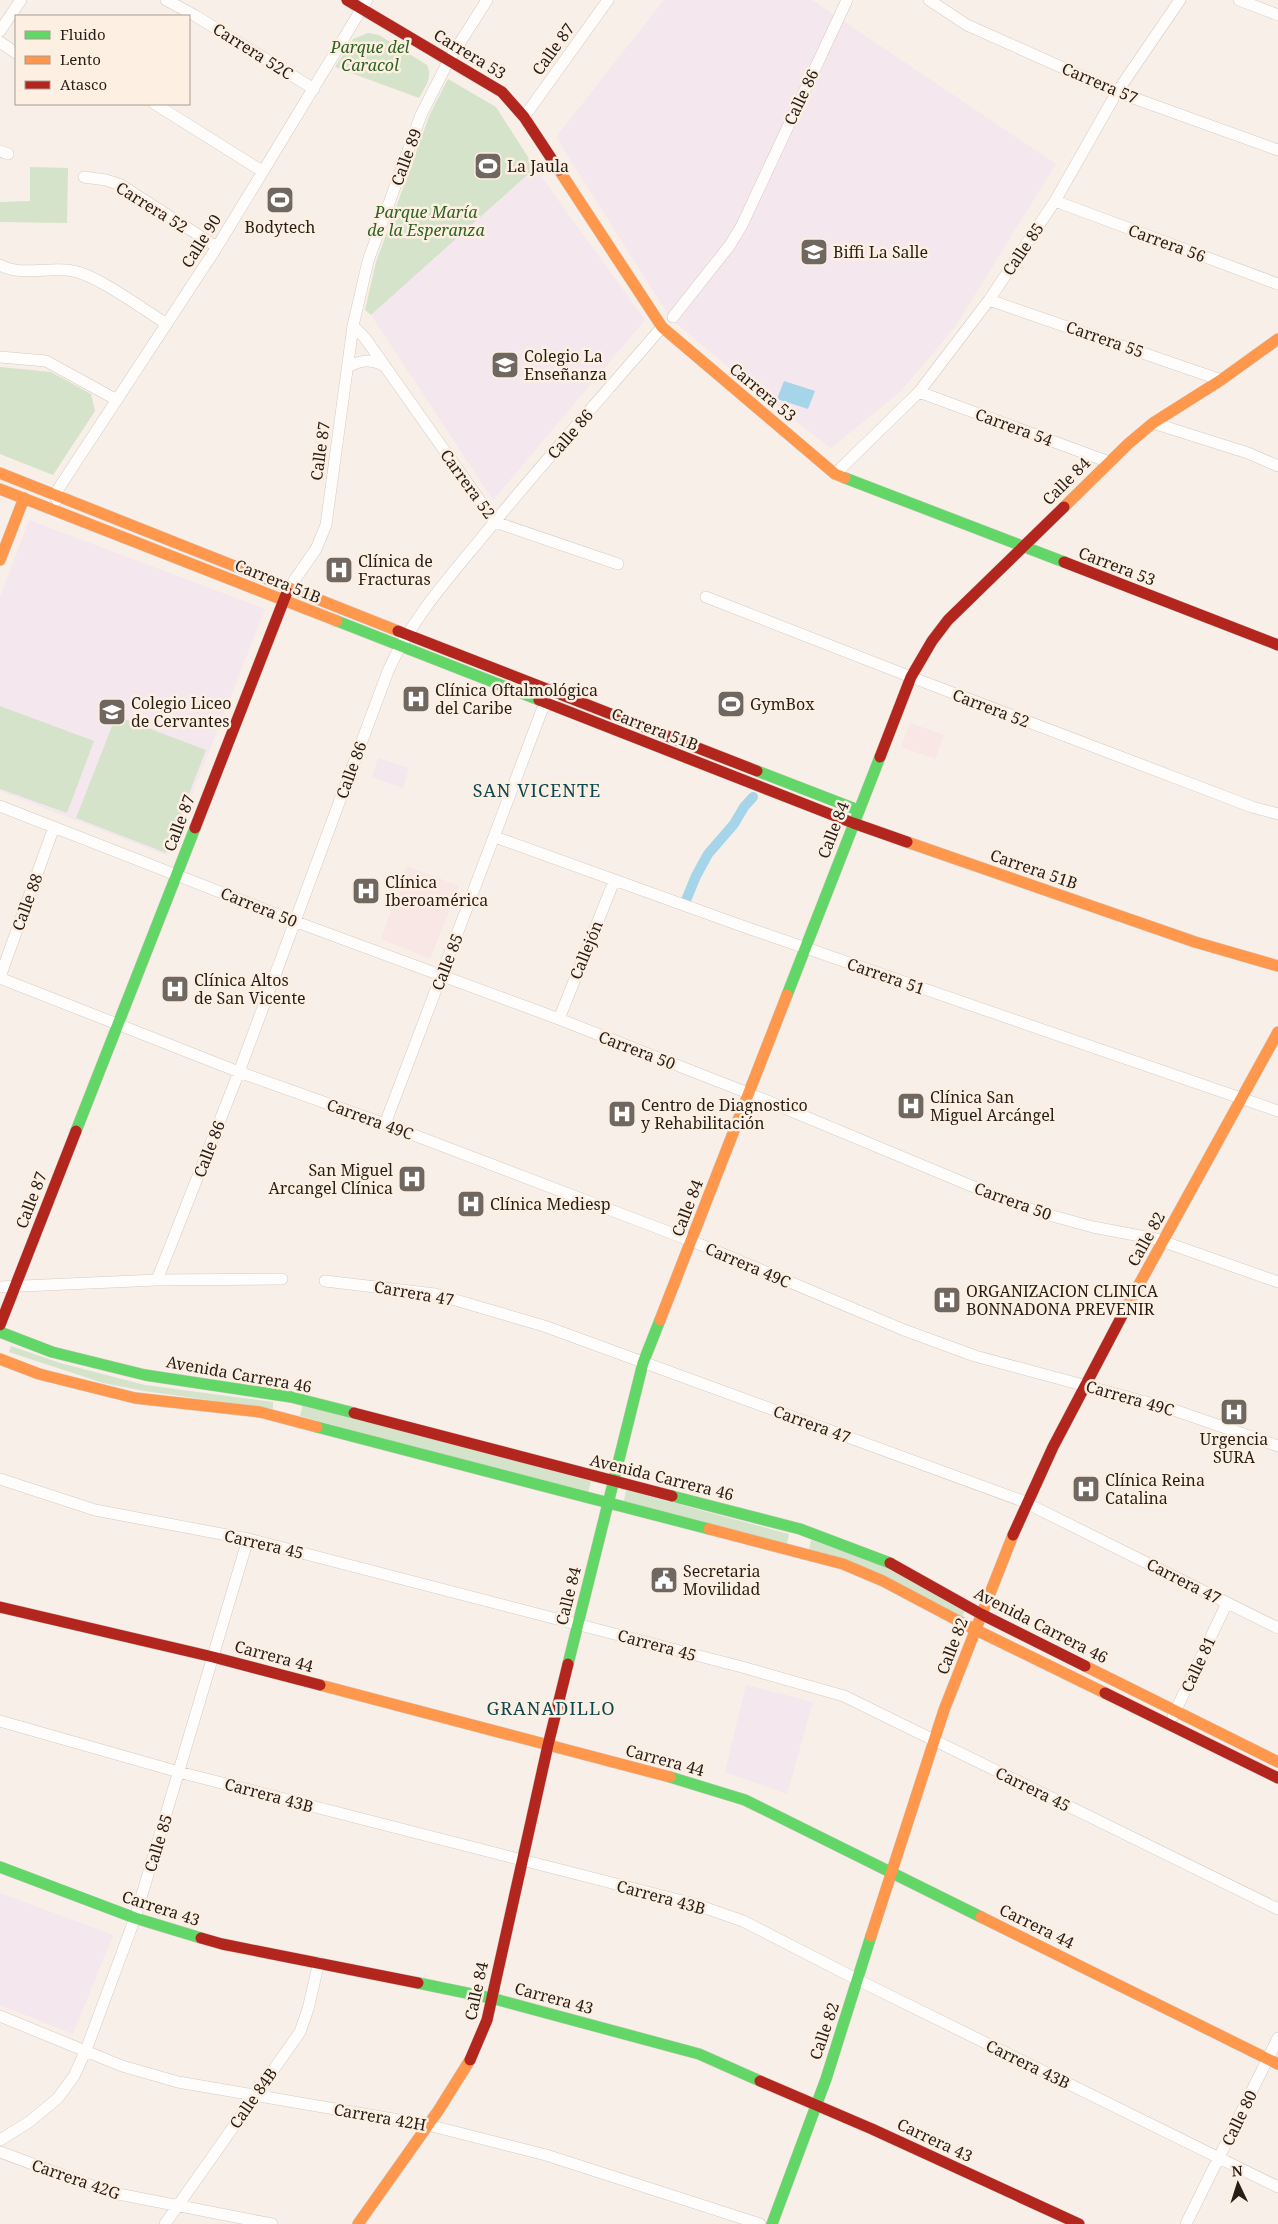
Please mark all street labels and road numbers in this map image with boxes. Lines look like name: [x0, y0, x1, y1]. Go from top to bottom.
street label: Carrera 52C: [209, 18, 297, 84]
street label: Calle 87: [527, 18, 579, 79]
street label: Carrera 53: [430, 24, 510, 84]
street label: Carrera 57: [1059, 57, 1142, 109]
street label: Calle 86: [778, 65, 824, 129]
street label: Calle 89: [386, 125, 426, 189]
street label: Carrera 52: [112, 176, 192, 238]
street label: Calle 90: [176, 210, 226, 272]
street label: Calle 85: [997, 218, 1049, 280]
street label: Carrera 56: [1125, 219, 1209, 267]
street label: Carrera 55: [1063, 315, 1147, 363]
street label: Carrera 53: [725, 358, 801, 426]
street label: Carrera 54: [972, 403, 1056, 451]
street label: Calle 86: [542, 404, 598, 464]
street label: Calle 87: [305, 420, 335, 482]
street label: Carrera 52: [435, 445, 501, 523]
street label: Calle 84: [1037, 452, 1095, 510]
street label: Carrera 53: [1075, 541, 1159, 591]
street label: Carrera 51B: [232, 554, 324, 608]
street label: Carrera 52: [949, 683, 1033, 733]
street label: Carrera 51B: [608, 702, 702, 756]
street label: Calle 86: [331, 738, 372, 802]
street label: Calle 87: [158, 791, 200, 855]
street label: Calle 84: [812, 798, 854, 862]
street label: Carrera 51B: [987, 844, 1081, 894]
street label: Calle 88: [7, 870, 48, 934]
street label: Carrera 50: [217, 882, 301, 932]
street label: Callejón: [564, 917, 608, 983]
street label: Calle 85: [426, 930, 468, 994]
street label: Carrera 51: [844, 952, 928, 1000]
street label: Carrera 50: [595, 1025, 679, 1075]
street label: Carrera 49C: [324, 1093, 416, 1145]
street label: Calle 86: [188, 1117, 230, 1181]
street label: Calle 87: [10, 1168, 52, 1232]
street label: Calle 84: [666, 1176, 708, 1240]
street label: Carrera 50: [971, 1177, 1055, 1225]
street label: Calle 82: [1122, 1208, 1170, 1270]
street label: Carrera 49C: [702, 1237, 794, 1293]
street label: Carrera 47: [372, 1275, 456, 1311]
street label: Avenida Carrera 46: [165, 1350, 314, 1398]
street label: Carrera 49C: [1083, 1375, 1177, 1421]
street label: Carrera 47: [770, 1400, 854, 1448]
street label: Avenida Carrera 46: [588, 1449, 736, 1506]
street label: Carrera 45: [222, 1524, 306, 1564]
street label: Carrera 47: [1143, 1553, 1225, 1609]
street label: Calle 84: [550, 1564, 586, 1627]
street label: Avenida Carrera 46: [970, 1582, 1112, 1668]
street label: Calle 82: [931, 1614, 973, 1678]
street label: Carrera 45: [615, 1624, 699, 1666]
street label: Calle 81: [1175, 1632, 1221, 1696]
street label: Carrera 44: [232, 1635, 316, 1677]
street label: Carrera 44: [623, 1739, 707, 1781]
street label: Carrera 45: [992, 1761, 1074, 1817]
street label: Carrera 43B: [222, 1773, 316, 1817]
street label: Calle 85: [139, 1811, 177, 1875]
street label: Carrera 43B: [614, 1875, 708, 1919]
street label: Carrera 43: [119, 1885, 203, 1931]
street label: Carrera 44: [996, 1898, 1078, 1954]
street label: Calle 84: [459, 1960, 493, 2022]
street label: Carrera 43: [512, 1977, 596, 2019]
street label: Calle 82: [804, 1999, 844, 2063]
street label: Carrera 43B: [982, 2034, 1074, 2094]
street label: Calle 84B: [224, 2063, 282, 2133]
street label: Calle 80: [1216, 2086, 1262, 2150]
street label: Carrera 42H: [332, 2098, 428, 2136]
street label: Carrera 43: [894, 2113, 976, 2167]
street label: Carrera 42G: [29, 2154, 124, 2205]

